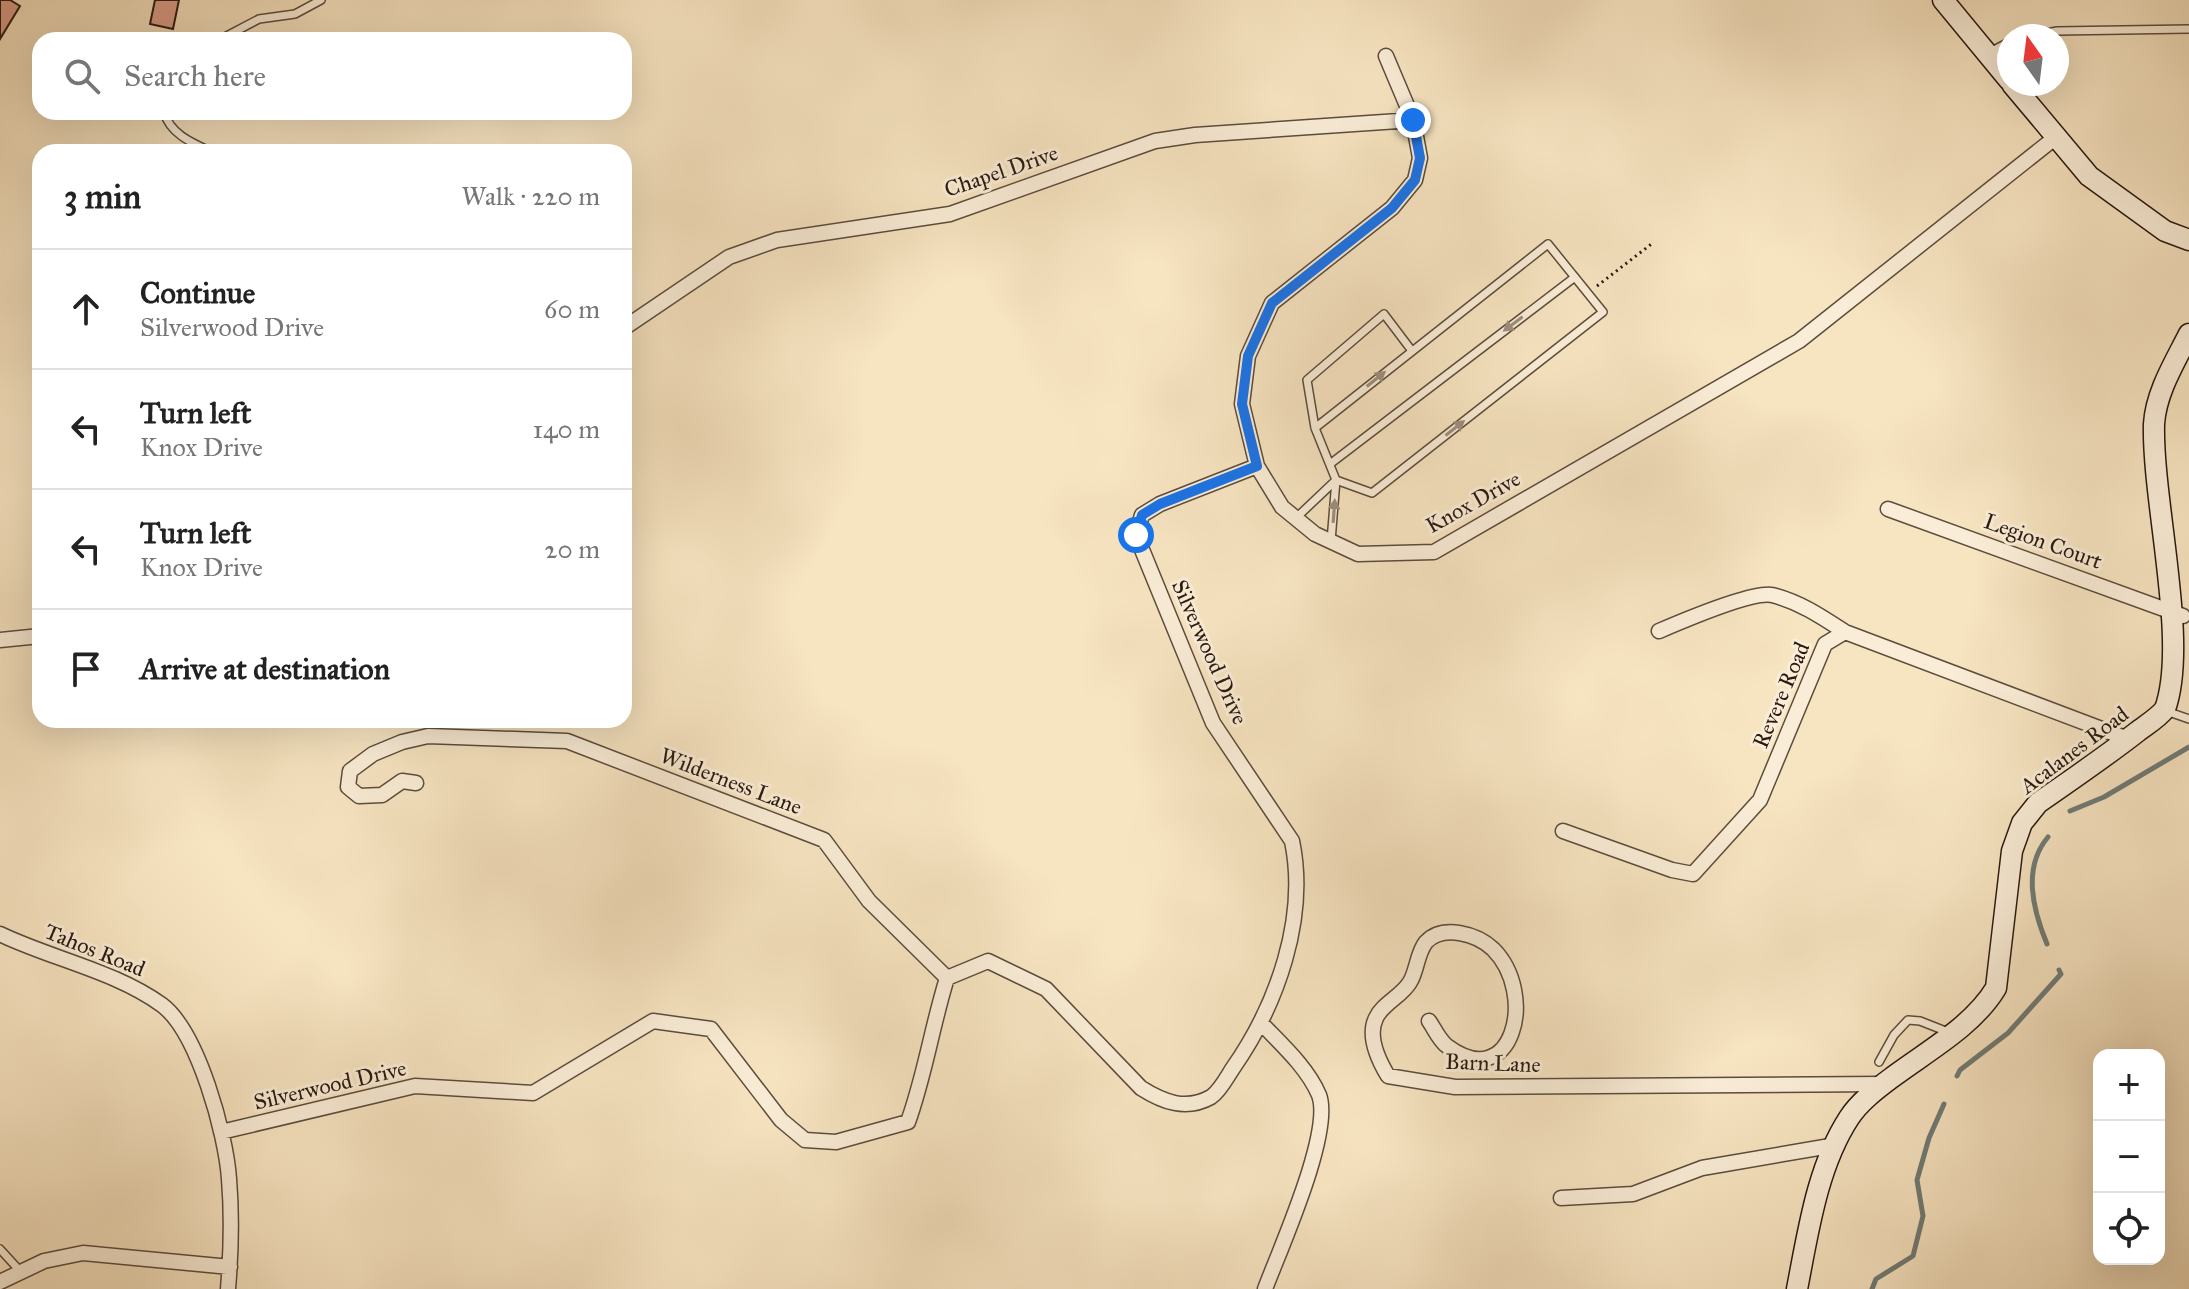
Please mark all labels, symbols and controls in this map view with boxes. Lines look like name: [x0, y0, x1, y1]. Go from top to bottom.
north arrow: [1997, 24, 2069, 96]
search box: [32, 32, 632, 120]
icon: search: [60, 54, 104, 98]
text: Search here: [124, 58, 266, 94]
route end: [1395, 102, 1431, 138]
street label: Chapel Drive: [941, 139, 1061, 203]
text: 3 min: [64, 176, 141, 217]
text: Walk · 220 m: [461, 180, 600, 212]
text: Continue: [140, 275, 255, 311]
icon: ahead: [64, 287, 108, 331]
text: 60 m: [544, 293, 600, 325]
text: Silverwood Drive: [140, 311, 324, 343]
one-way arrow: [1503, 316, 1523, 332]
one-way arrow: [1366, 372, 1386, 388]
text: Turn left: [140, 395, 251, 431]
icon: left: [64, 407, 108, 451]
text: 140 m: [533, 413, 600, 445]
one-way arrow: [1445, 420, 1465, 436]
text: Knox Drive: [140, 431, 263, 463]
street label: Knox Drive: [1421, 465, 1525, 539]
one-way arrow: [1328, 498, 1341, 523]
street label: Legion Court: [1980, 507, 2106, 575]
text: Turn left: [140, 515, 251, 551]
route start: [1118, 517, 1154, 553]
icon: left: [64, 527, 108, 571]
text: 20 m: [545, 533, 600, 565]
text: Knox Drive: [140, 551, 263, 583]
street label: Silverwood Drive: [1166, 575, 1254, 729]
street label: Revere Road: [1747, 638, 1815, 752]
icon: arrive: [64, 647, 108, 691]
text: Arrive at destination: [140, 651, 390, 687]
street label: Acalanes Road: [2013, 700, 2134, 800]
street label: Wilderness Lane: [656, 742, 806, 820]
street label: Tahos Road: [41, 918, 149, 982]
street label: Barn Lane: [1445, 1048, 1541, 1078]
map controls: [2093, 1049, 2165, 1265]
button: +: [2093, 1049, 2165, 1121]
street label: Silverwood Drive: [251, 1054, 409, 1116]
button: −: [2093, 1121, 2165, 1193]
button: locate: [2093, 1193, 2165, 1265]

